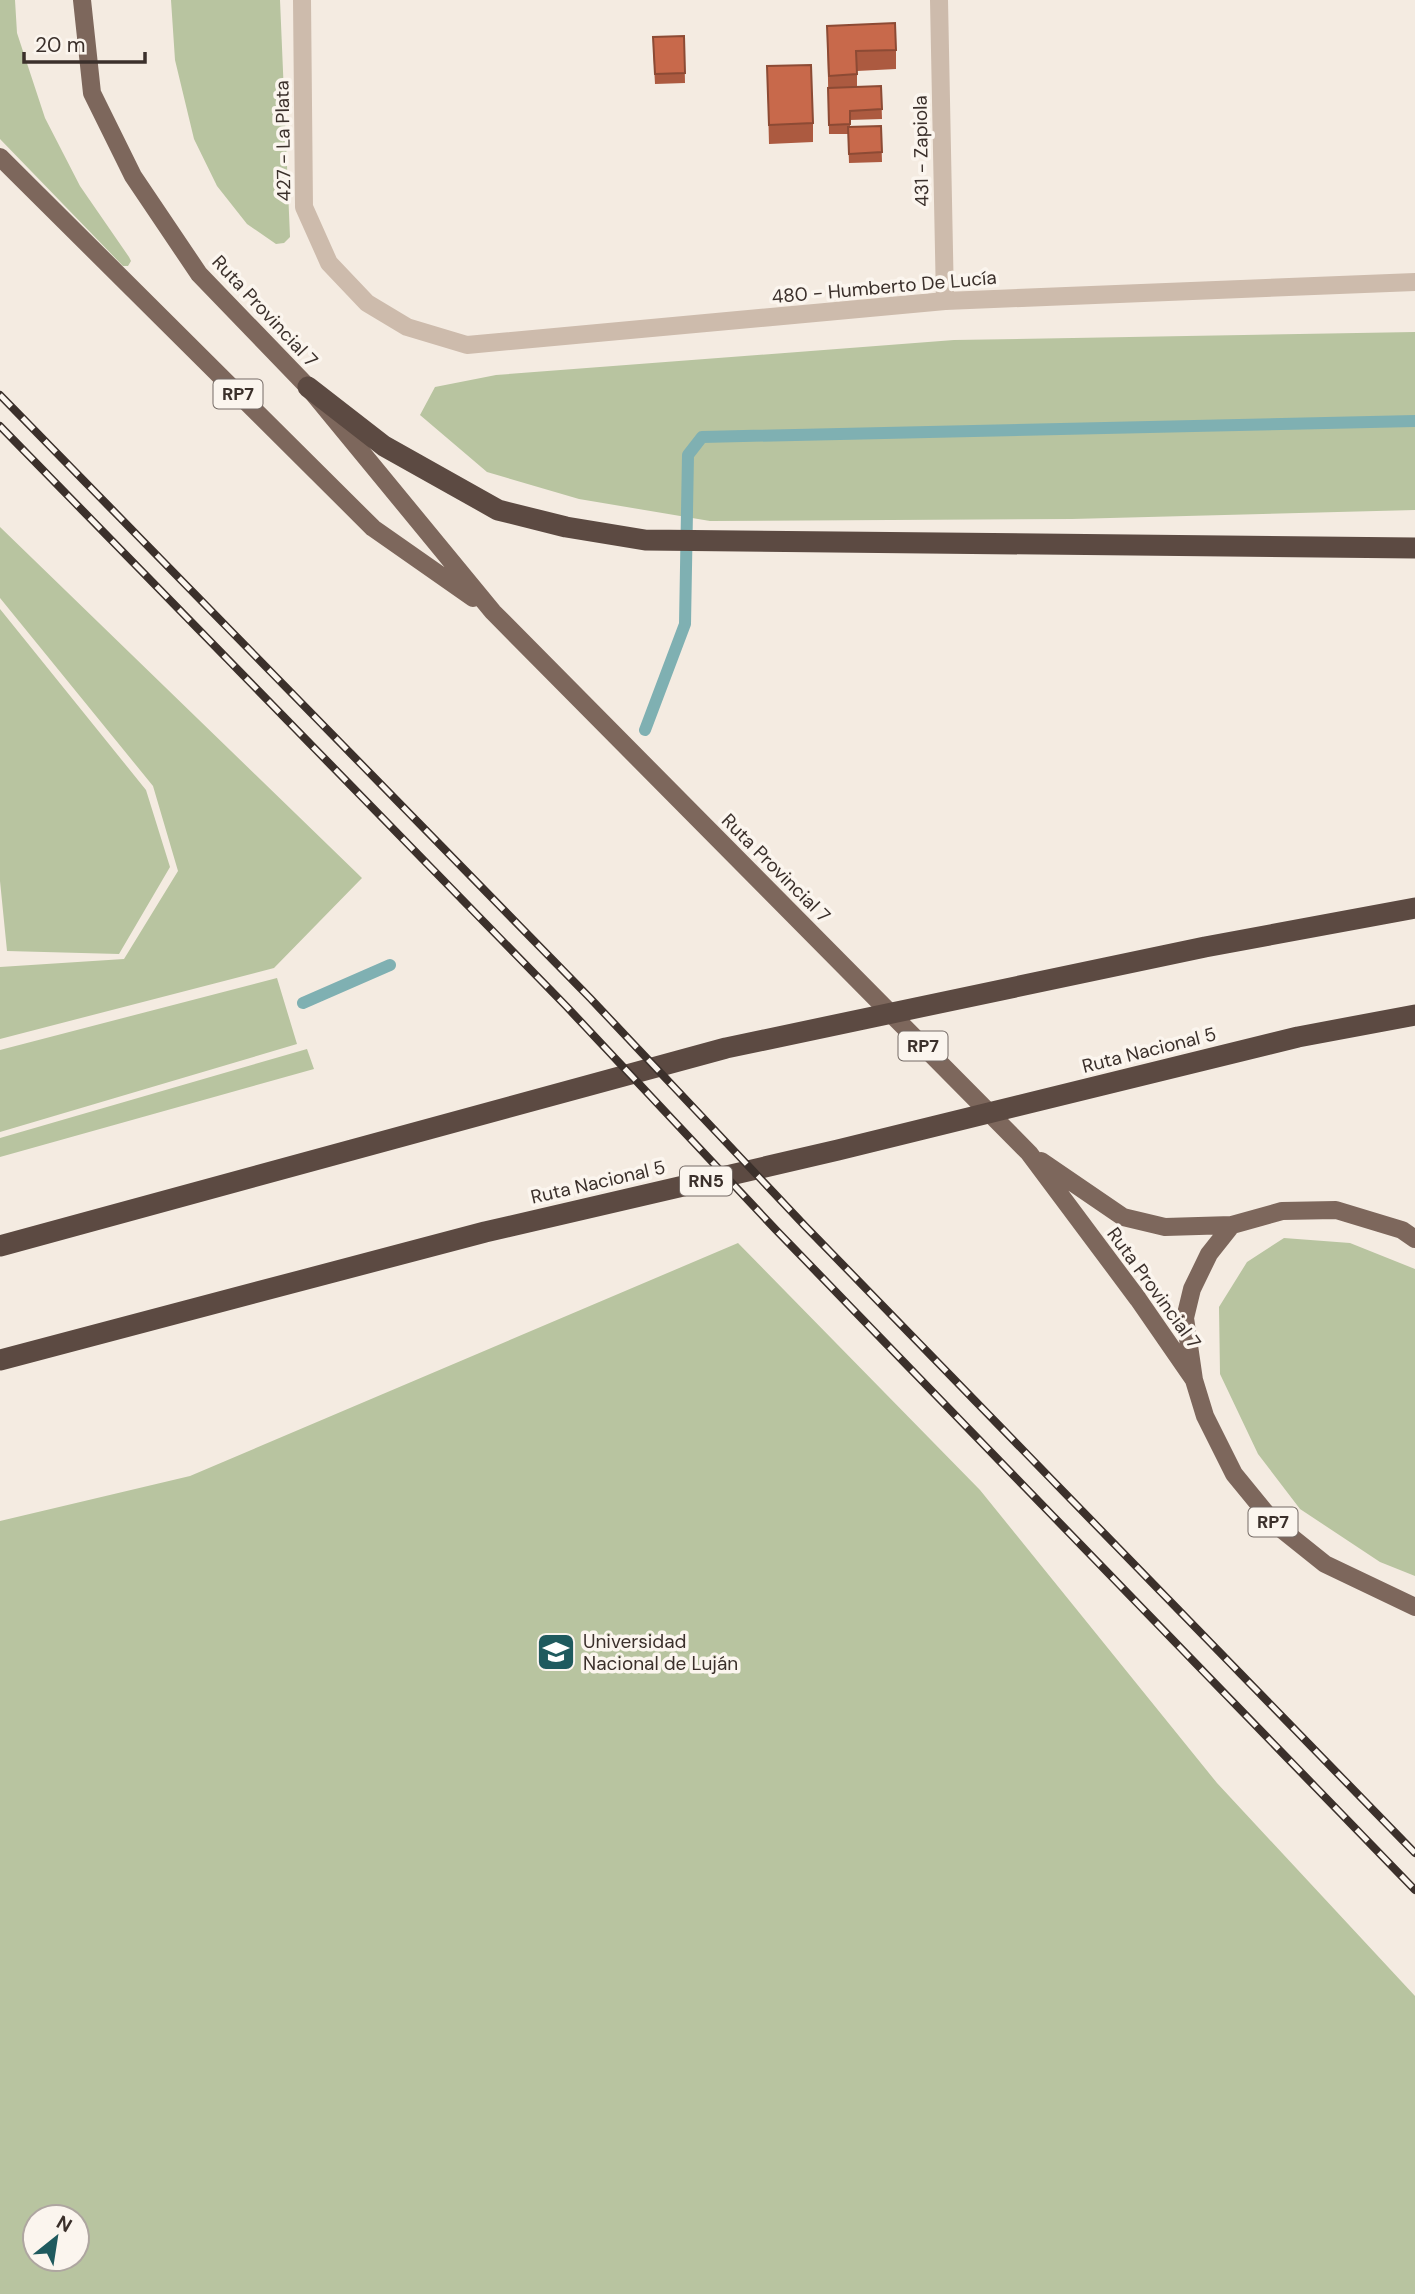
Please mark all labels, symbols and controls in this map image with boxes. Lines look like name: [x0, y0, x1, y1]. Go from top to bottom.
scale bar: [24, 21, 145, 65]
text: 20 m: [35, 31, 86, 59]
street label: 427 - La Plata: [269, 80, 297, 202]
street label: 431 - Zapiola: [908, 95, 934, 207]
street label: Ruta Provincial 7: [207, 250, 323, 372]
street label: 480 - Humberto De Lucía: [770, 265, 998, 309]
road number: RP7: [214, 380, 262, 408]
street label: Ruta Provincial 7: [716, 808, 836, 928]
street label: Ruta Nacional 5: [1079, 1021, 1219, 1079]
road number: RP7: [898, 1031, 948, 1060]
street label: Ruta Nacional 5: [528, 1154, 668, 1210]
road number: RN5: [680, 1166, 732, 1196]
street label: Ruta Provincial 7: [1102, 1222, 1206, 1354]
road number: RP7: [1248, 1507, 1298, 1536]
place label: Universidad Nacional de Luján: [583, 1629, 738, 1676]
school or university icon: Universidad Nacional de Luján: [535, 1631, 577, 1673]
north arrow: [21, 2203, 91, 2273]
text: N: [52, 2209, 77, 2238]

